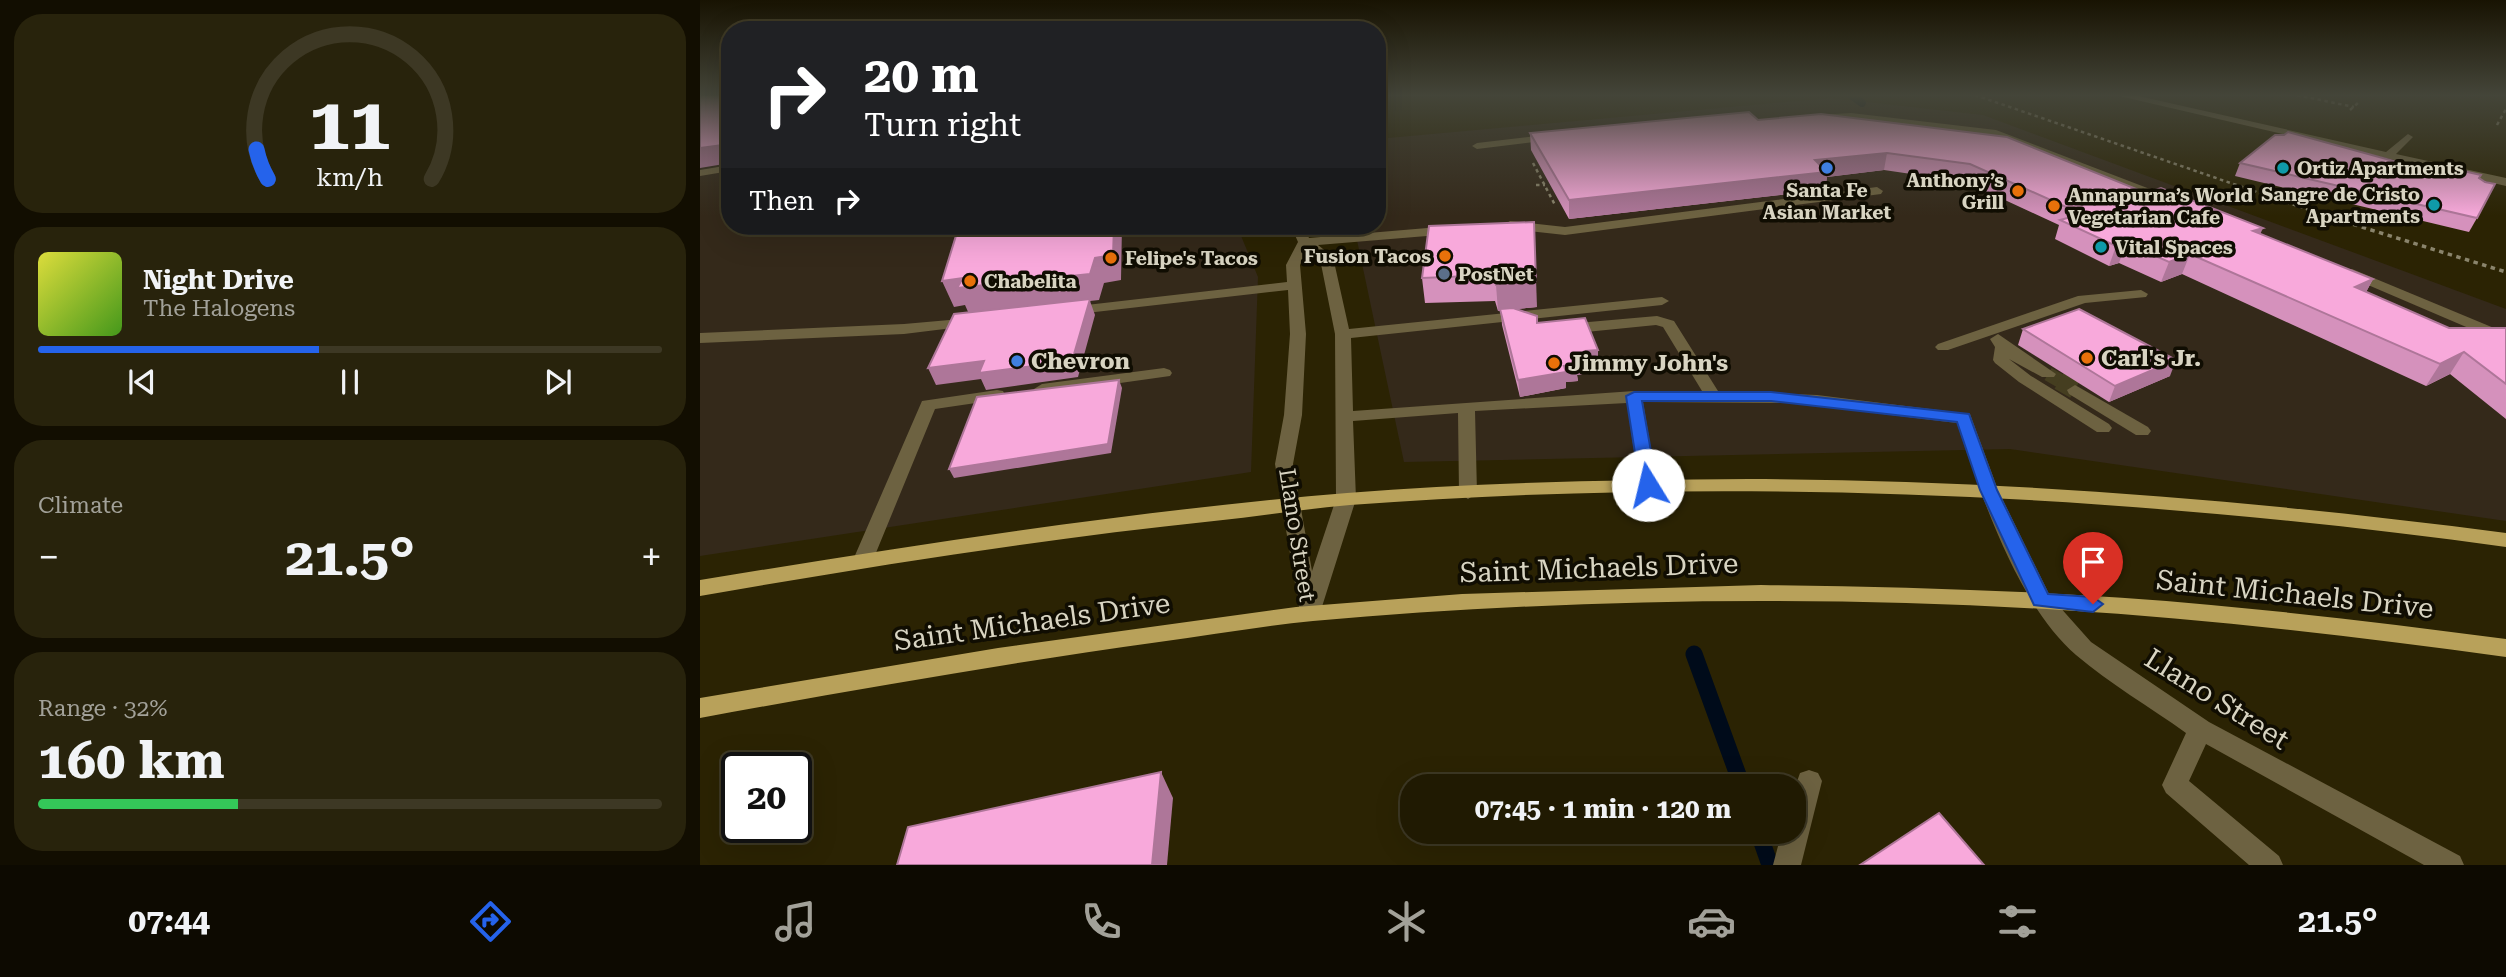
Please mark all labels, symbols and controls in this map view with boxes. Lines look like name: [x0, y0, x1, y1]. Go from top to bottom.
text: 20 m: [864, 47, 979, 104]
icon: right: [749, 49, 840, 140]
text: 11: [309, 83, 391, 168]
text: Turn right: [864, 106, 1021, 144]
place label: Ortiz Apartments: [2297, 157, 2464, 180]
marker: Santa Fe Asian Market: [1819, 160, 1835, 176]
marker: Ortiz Apartments: [2275, 160, 2291, 176]
text: km/h: [317, 163, 383, 192]
place label: Anthony’s Grill: [1906, 169, 2004, 214]
place label: Santa Fe Asian Market: [1763, 179, 1891, 224]
icon: right: [828, 182, 866, 220]
marker: Anthony’s Grill: [2010, 183, 2026, 199]
place label: Sangre de Cristo Apartments: [2261, 183, 2420, 228]
place label: Annapurna’s World Vegetarian Cafe: [2068, 184, 2253, 229]
text: Then: [749, 186, 814, 216]
marker: Sangre de Cristo Apartments: [2426, 197, 2442, 213]
marker: Annapurna’s World Vegetarian Cafe: [2046, 198, 2062, 214]
place label: Vital Spaces: [2115, 236, 2233, 259]
marker: Vital Spaces: [2093, 239, 2109, 255]
place label: Fusion Tacos: [1304, 245, 1431, 268]
place label: Felipe's Tacos: [1125, 247, 1258, 270]
marker: Fusion Tacos: [1437, 248, 1453, 264]
marker: Felipe's Tacos: [1103, 250, 1119, 266]
place label: PostNet: [1458, 263, 1534, 286]
text: Night Drive: [143, 265, 294, 295]
marker: PostNet: [1436, 266, 1452, 282]
place label: Chabelita: [984, 270, 1077, 293]
marker: Chabelita: [962, 273, 978, 289]
text: The Halogens: [143, 295, 295, 322]
place label: Carl's Jr.: [2101, 345, 2201, 372]
place label: Chevron: [1031, 348, 1131, 375]
place label: Jimmy John's: [1568, 350, 1728, 377]
marker: Carl's Jr.: [2079, 350, 2095, 366]
marker: Chevron: [1009, 353, 1025, 369]
marker: Jimmy John's: [1546, 355, 1562, 371]
icon: previous: [123, 363, 161, 401]
icon: pause: [331, 363, 369, 401]
icon: next: [539, 363, 577, 401]
position arrow: [1611, 448, 1685, 522]
street label: Llano Street: [1273, 466, 1321, 604]
text: Climate: [38, 492, 123, 519]
text: 21.5°: [285, 527, 415, 588]
pin: [2063, 532, 2123, 604]
text: −: [38, 535, 59, 579]
text: +: [641, 535, 662, 579]
icon: arrive: [2074, 543, 2112, 581]
street label: Saint Michaels Drive: [1459, 547, 1739, 589]
street label: Saint Michaels Drive: [2155, 563, 2435, 625]
street label: Saint Michaels Drive: [892, 586, 1172, 658]
street label: Llano Street: [2139, 642, 2295, 756]
text: Range · 32%: [38, 695, 167, 722]
text: 160 km: [38, 730, 225, 791]
speed limit sign: 20: [721, 752, 812, 843]
text: 07:45 · 1 min · 120 m: [1475, 794, 1731, 824]
icon: directions: [466, 897, 515, 946]
icon: music: [771, 897, 820, 946]
icon: phone: [1077, 897, 1126, 946]
icon: climate: [1382, 897, 1431, 946]
icon: car: [1687, 897, 1736, 946]
icon: filters: [1993, 897, 2042, 946]
text: 07:44: [128, 902, 210, 940]
text: 21.5°: [2298, 902, 2378, 940]

